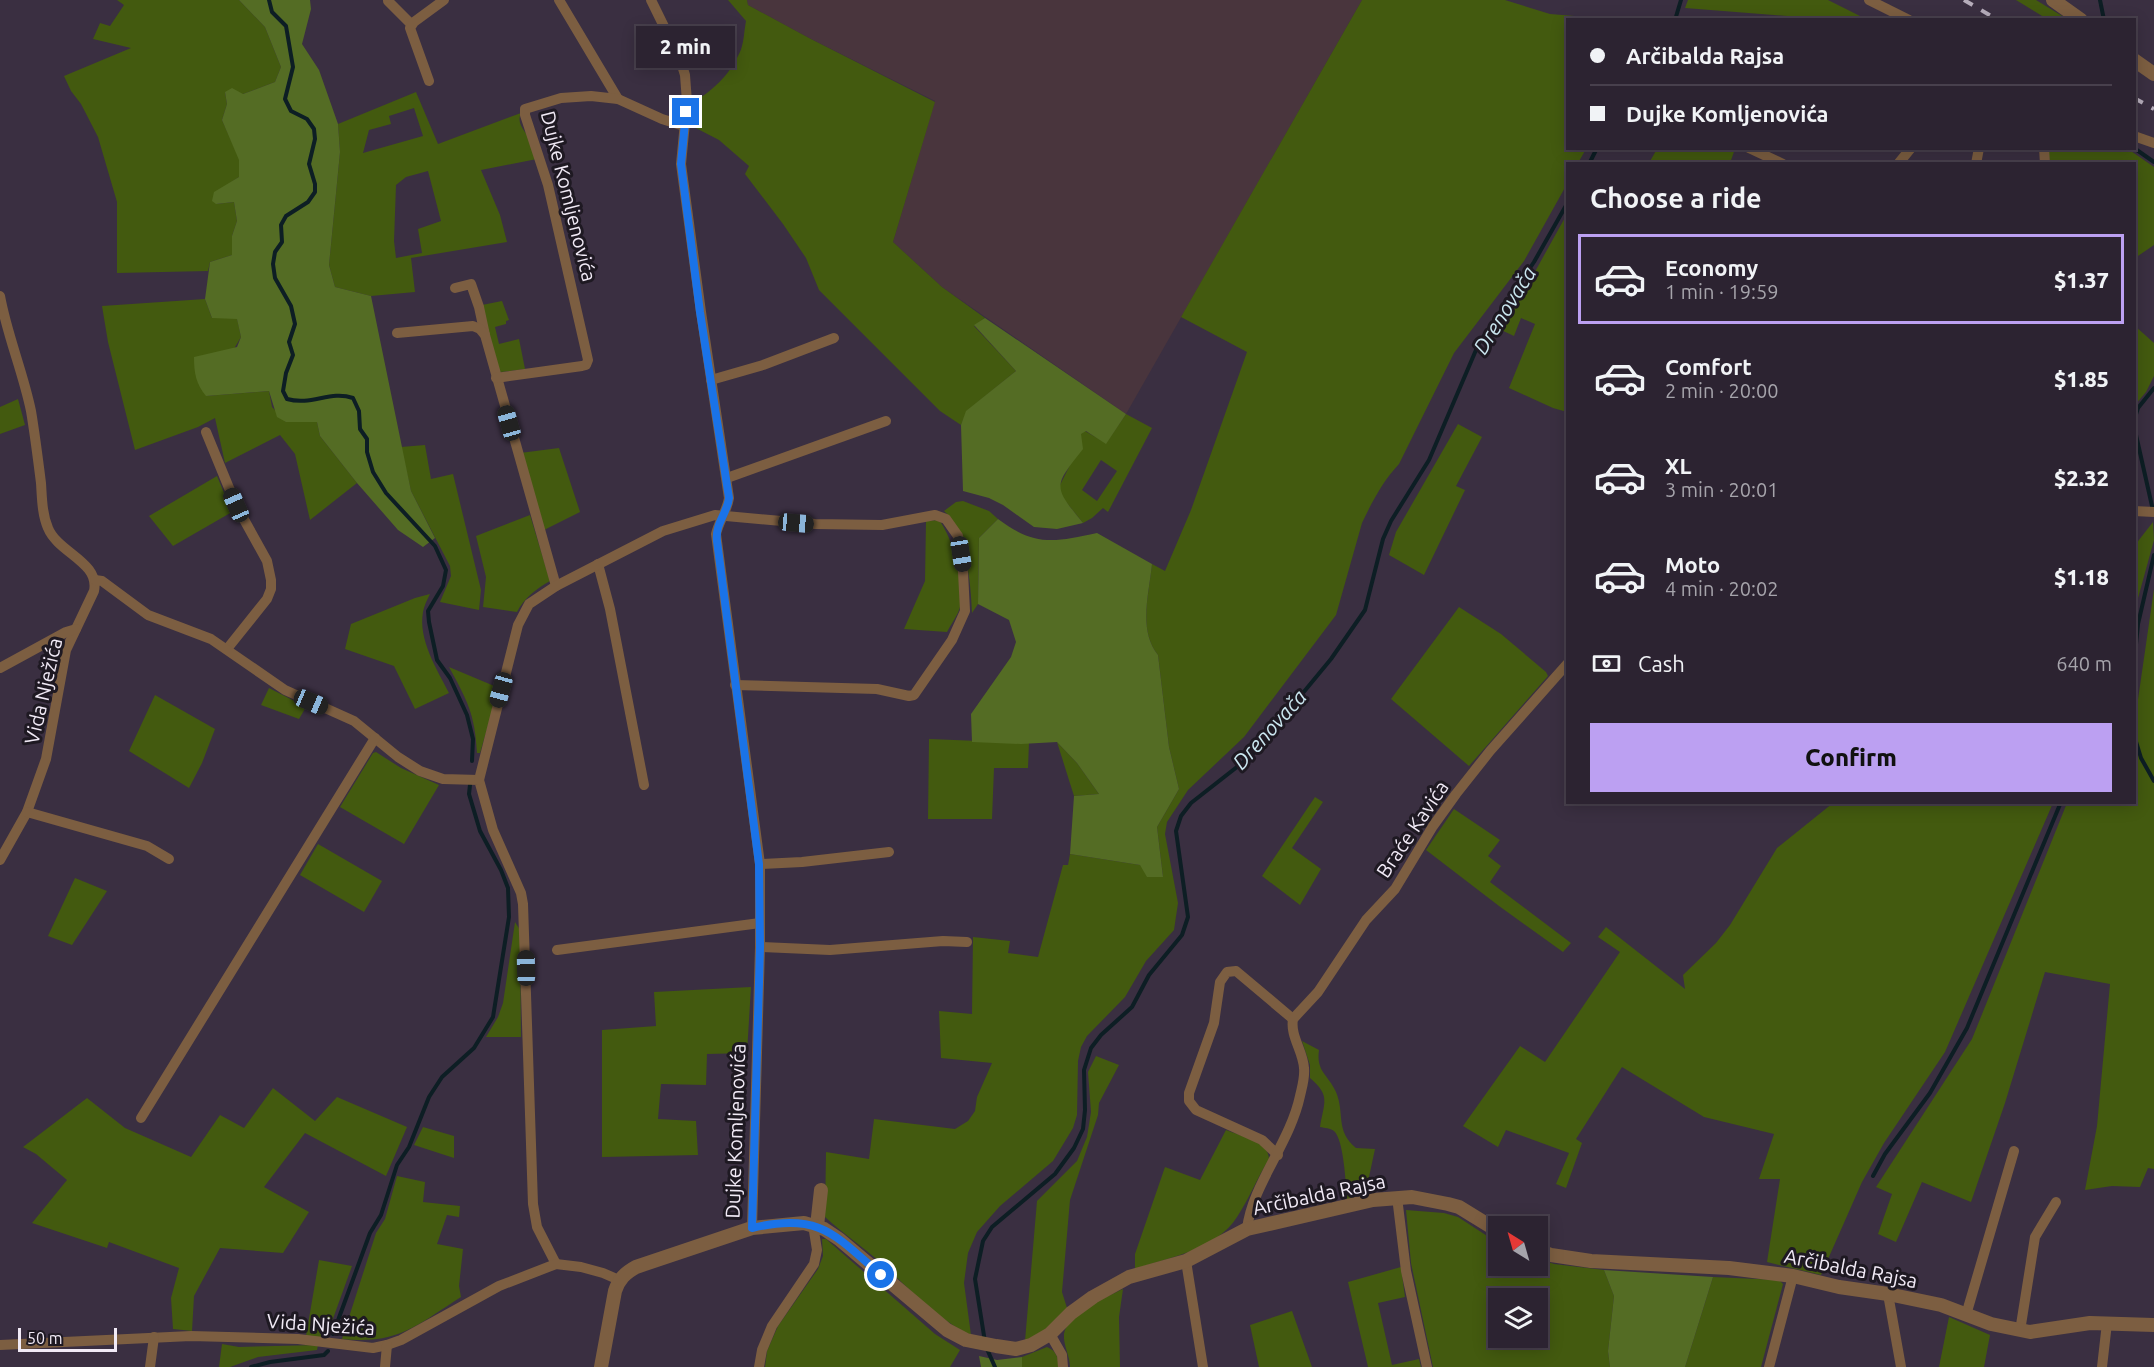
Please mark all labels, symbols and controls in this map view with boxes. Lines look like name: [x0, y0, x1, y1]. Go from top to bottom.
callout: 2 min: [636, 25, 736, 67]
text: 2 min: [660, 35, 711, 58]
text: Arčibalda Rajsa: [1626, 43, 1784, 68]
route end: [672, 98, 699, 125]
text: Dujke Komljenovića: [1626, 101, 1829, 126]
street label: Dujke Komljenovića: [537, 108, 601, 284]
text: Choose a ride: [1590, 183, 1762, 213]
icon: car: [1593, 252, 1647, 306]
text: Economy: [1665, 255, 1758, 280]
water label: Drenovača: [1468, 262, 1540, 358]
text: $1.37: [2054, 267, 2109, 292]
text: 1 min · 19:59: [1665, 280, 1779, 303]
icon: car: [1593, 351, 1647, 405]
text: Comfort: [1665, 354, 1752, 379]
text: $1.85: [2054, 366, 2109, 391]
text: 2 min · 20:00: [1665, 379, 1779, 402]
car: [495, 403, 523, 443]
icon: car: [1593, 450, 1647, 504]
text: XL: [1665, 453, 1692, 478]
text: $2.32: [2054, 465, 2109, 490]
text: 3 min · 20:01: [1665, 478, 1779, 501]
car: [220, 485, 252, 525]
car: [777, 512, 815, 534]
car: [949, 535, 973, 573]
icon: car: [1593, 549, 1647, 603]
text: Moto: [1665, 552, 1720, 577]
text: $1.18: [2054, 564, 2109, 589]
text: 4 min · 20:02: [1665, 577, 1779, 600]
street label: Vida Nježića: [20, 636, 66, 746]
icon: cash: [1590, 647, 1623, 680]
text: Cash: [1638, 651, 1685, 676]
text: 640 m: [2056, 652, 2112, 675]
car: [488, 670, 514, 710]
water label: Drenovača: [1227, 684, 1311, 774]
car: [291, 687, 331, 717]
button: Confirm: [1590, 723, 2112, 792]
street label: Braće Kavića: [1371, 776, 1453, 882]
car: [517, 950, 535, 986]
street label: Dujke Komljenovića: [720, 1043, 750, 1219]
street label: Arčibalda Rajsa: [1251, 1169, 1387, 1219]
north arrow: [1488, 1216, 1548, 1276]
map controls: [1488, 1216, 1548, 1348]
street label: Arčibalda Rajsa: [1783, 1244, 1919, 1292]
route start: [867, 1261, 894, 1288]
button: layers: [1488, 1288, 1548, 1348]
street label: Vida Nježića: [266, 1309, 376, 1339]
scale bar: [18, 1325, 117, 1352]
text: 50 m: [27, 1329, 63, 1347]

